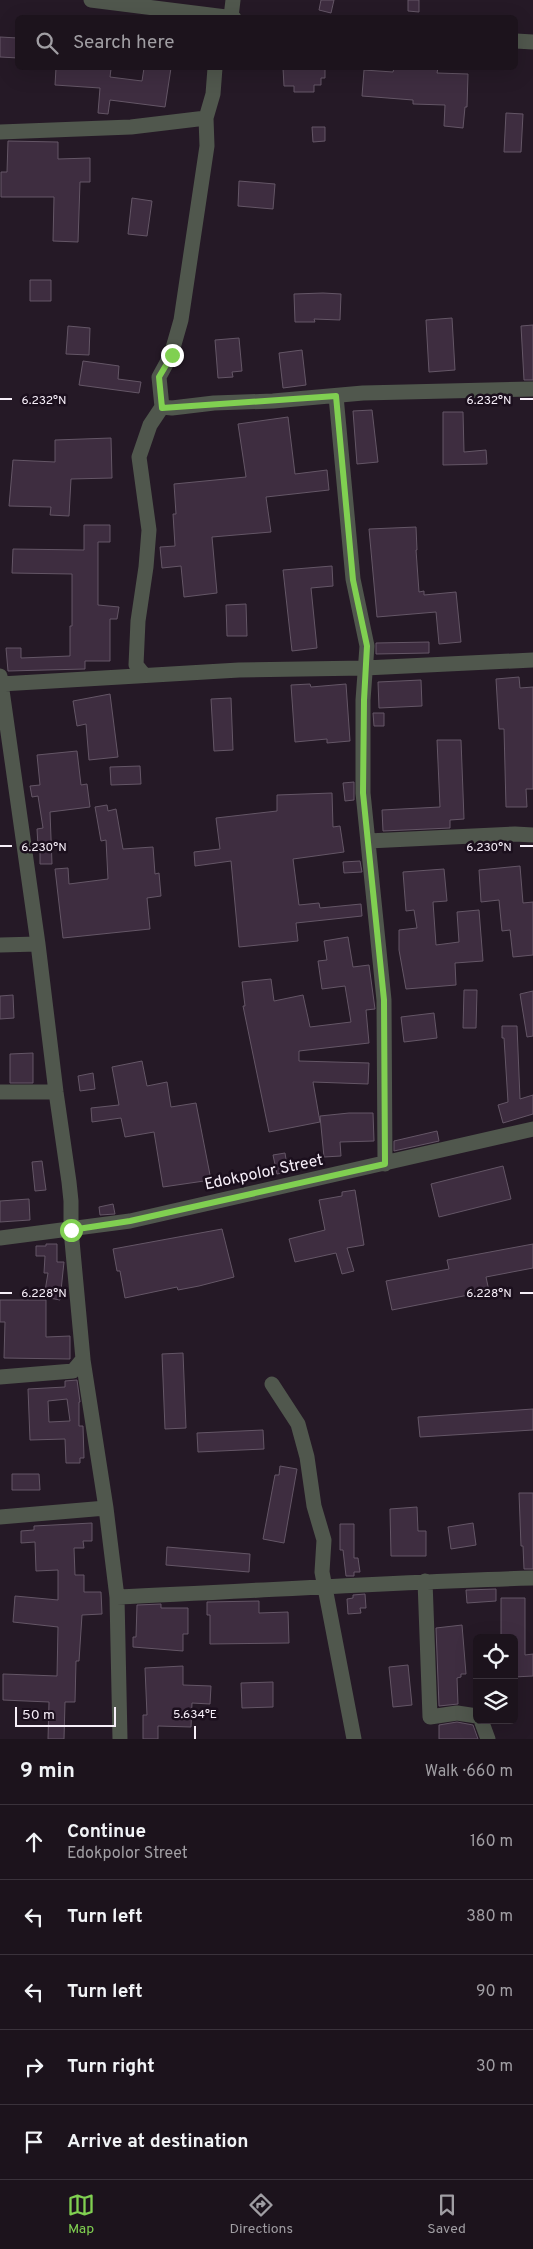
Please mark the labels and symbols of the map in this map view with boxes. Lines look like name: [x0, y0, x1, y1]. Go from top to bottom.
route end: [161, 344, 184, 367]
text: 6.232°N: [22, 393, 66, 409]
text: 6.232°N: [467, 393, 511, 409]
text: 6.230°N: [21, 840, 67, 856]
text: 6.230°N: [466, 840, 512, 856]
street label: Edokpolor Street: [203, 1151, 325, 1195]
route start: [60, 1219, 83, 1242]
text: 6.228°N: [21, 1286, 67, 1302]
text: 6.228°N: [466, 1286, 512, 1302]
scale bar: [15, 1704, 116, 1727]
text: 5.634°E: [173, 1707, 217, 1723]

